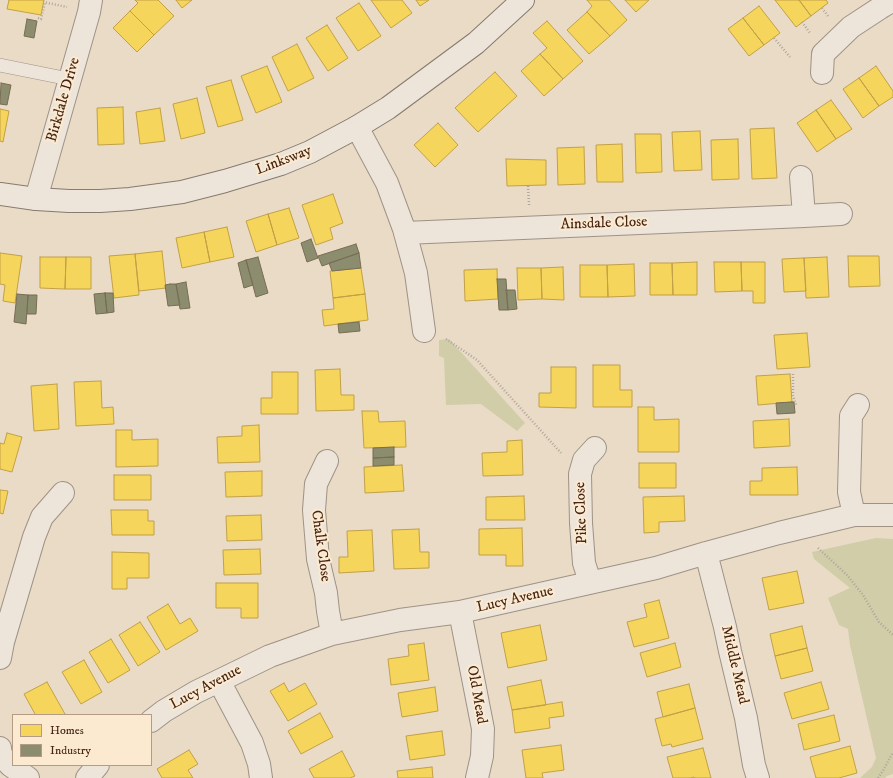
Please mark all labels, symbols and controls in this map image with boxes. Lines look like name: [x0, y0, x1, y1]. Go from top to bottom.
street label: Birkdale Drive: [43, 56, 85, 144]
street label: Linksway: [254, 142, 314, 180]
street label: Ainsdale Close: [560, 213, 648, 235]
street label: Pike Close: [572, 482, 592, 544]
street label: Chalk Close: [306, 509, 334, 583]
street label: Lucy Avenue: [475, 582, 555, 618]
street label: Middle Mead: [716, 624, 752, 706]
street label: Lucy Avenue: [167, 662, 245, 714]
street label: Old Mead: [462, 664, 490, 726]
legend: [12, 714, 152, 766]
text: Homes: [50, 723, 84, 738]
text: Industry: [50, 743, 91, 758]

